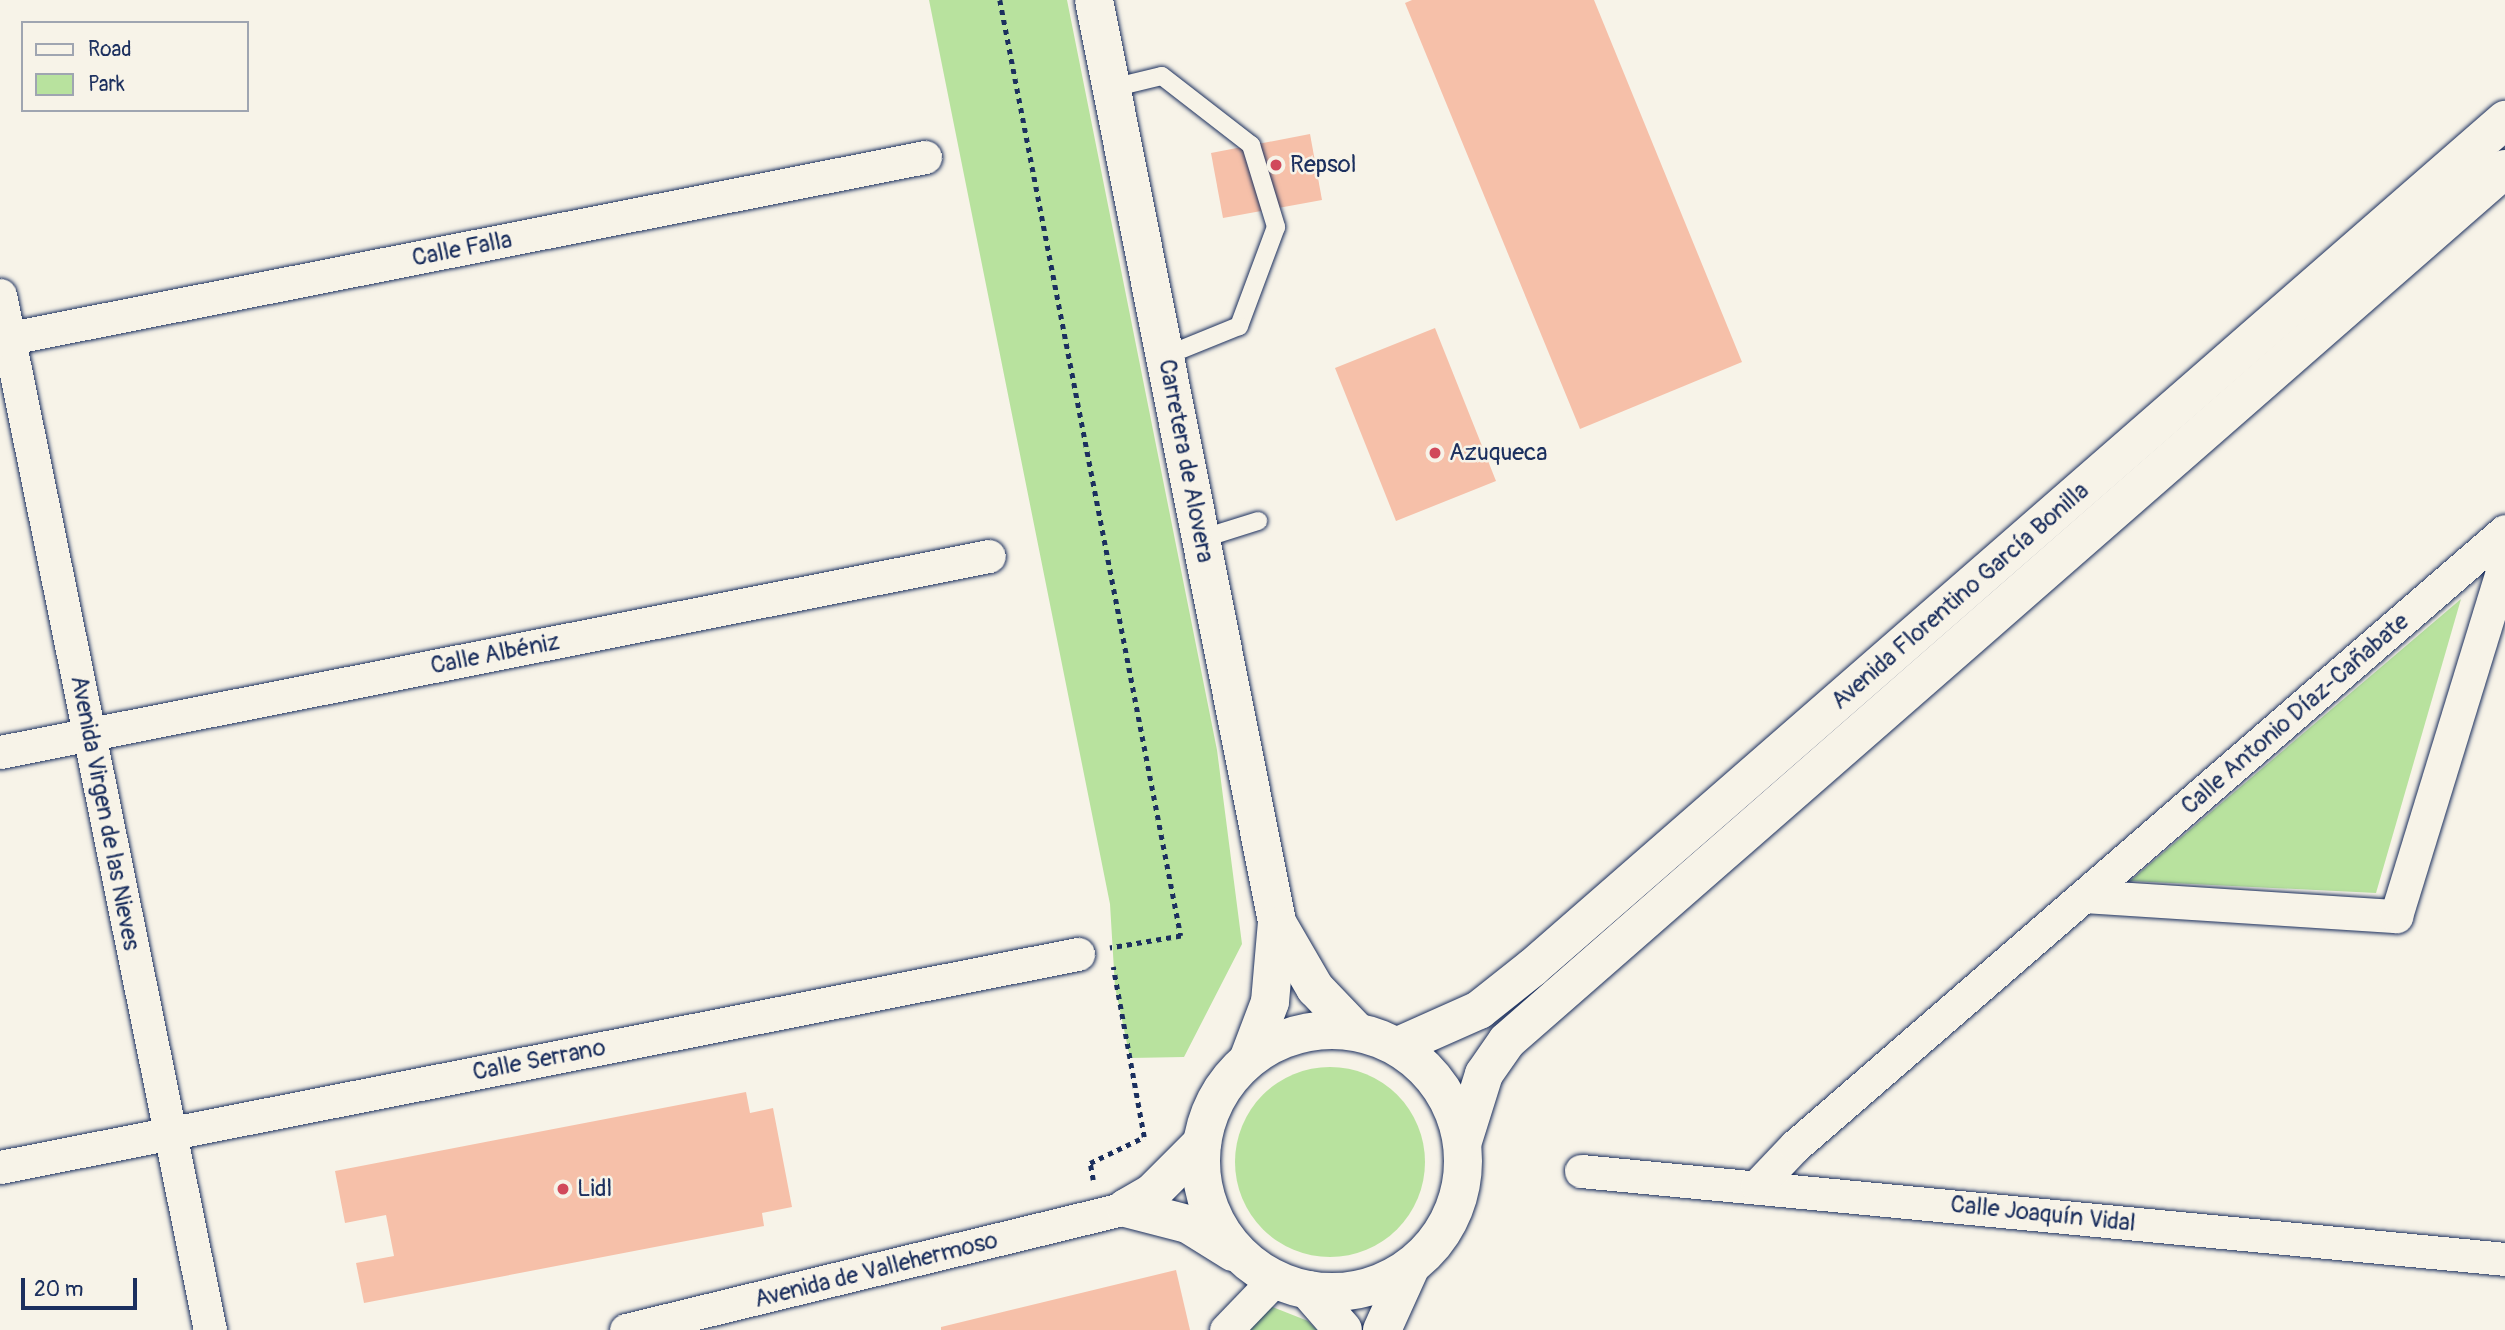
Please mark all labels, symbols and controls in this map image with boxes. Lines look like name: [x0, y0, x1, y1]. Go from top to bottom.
legend: [21, 21, 248, 112]
text: Road: [88, 36, 132, 63]
text: Park: [88, 71, 125, 98]
place label: Repsol: [1290, 151, 1356, 179]
marker: Repsol: [1268, 157, 1284, 173]
street label: Calle Falla: [410, 225, 514, 273]
street label: Carretera de Alovera: [1152, 357, 1220, 565]
place label: Azuqueca: [1449, 439, 1547, 467]
marker: Azuqueca: [1427, 445, 1443, 461]
street label: Avenida Florentino García Bonilla: [1825, 476, 2095, 716]
street label: Calle Antonio Díaz-Cañabate: [2175, 607, 2415, 821]
street label: Calle Albéniz: [428, 627, 562, 681]
street label: Avenida Virgen de las Nieves: [64, 673, 146, 953]
street label: Calle Serrano: [470, 1033, 608, 1087]
place label: Lidl: [577, 1175, 612, 1203]
marker: Lidl: [555, 1181, 571, 1197]
street label: Calle Joaquín Vidal: [1949, 1190, 2137, 1238]
street label: Avenida de Vallehermoso: [751, 1226, 1001, 1314]
scale bar: [24, 1264, 140, 1308]
text: 20 m: [34, 1276, 83, 1303]

